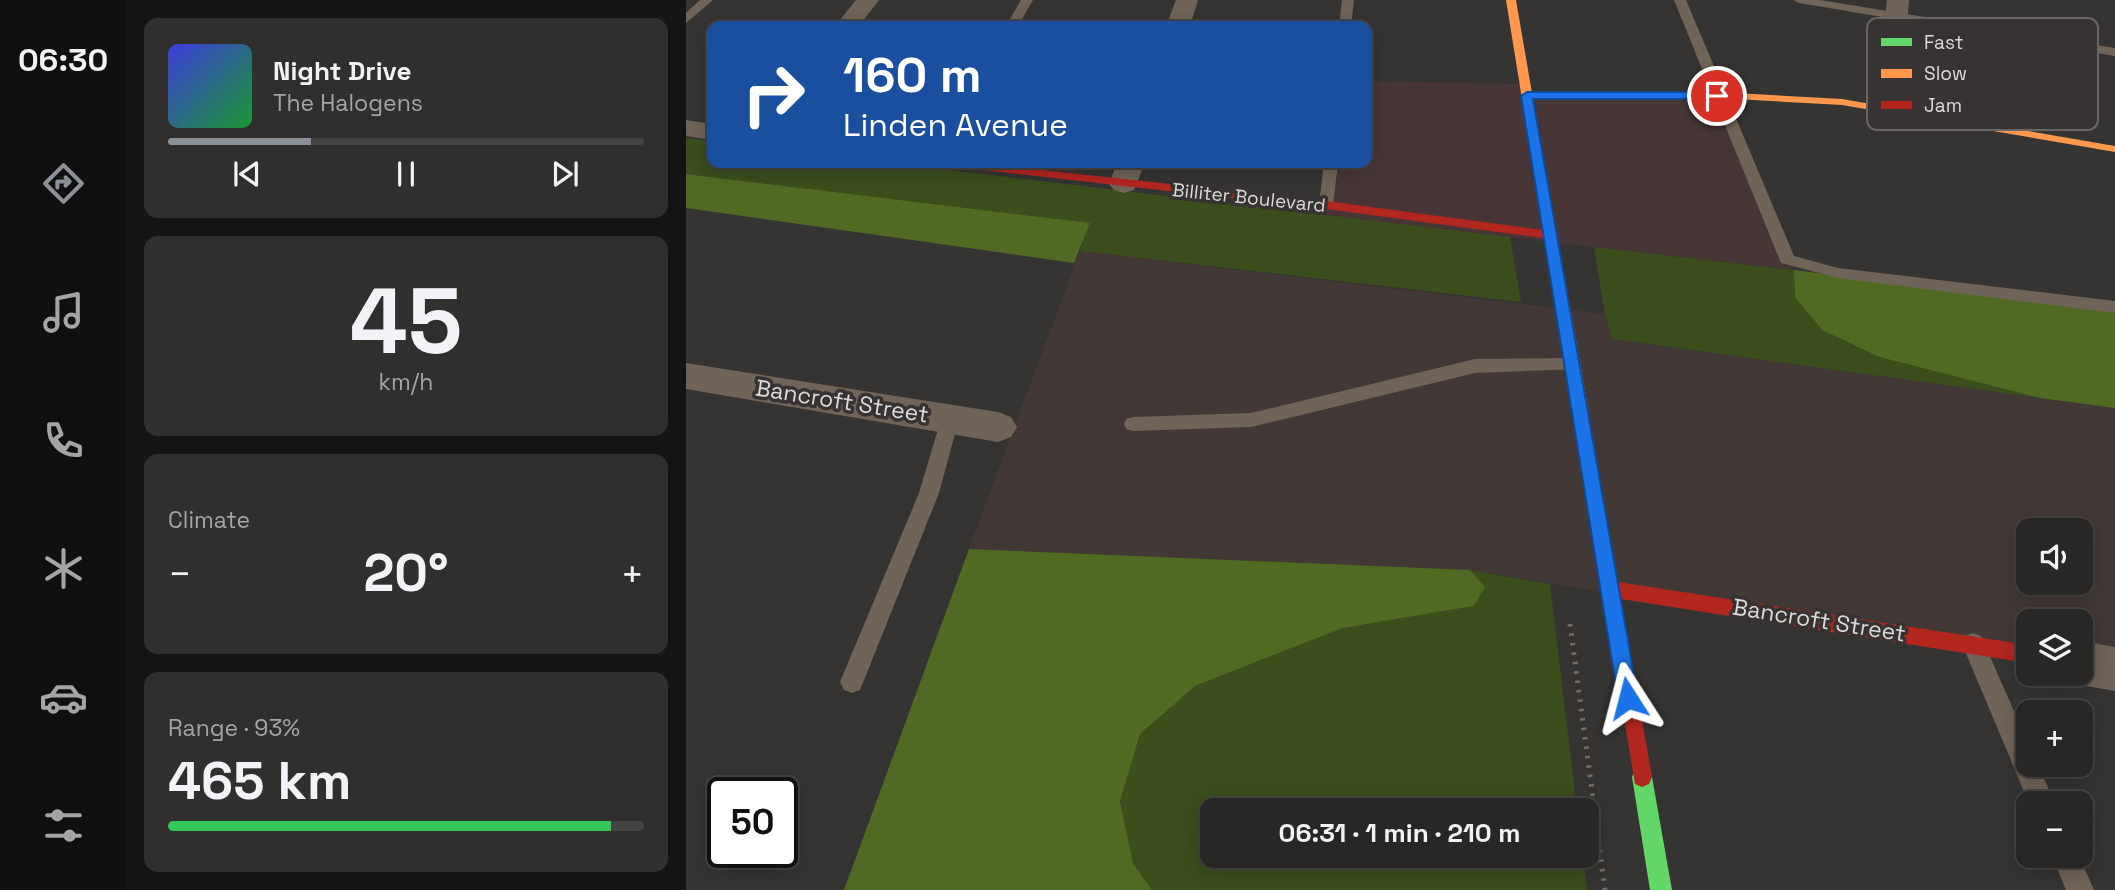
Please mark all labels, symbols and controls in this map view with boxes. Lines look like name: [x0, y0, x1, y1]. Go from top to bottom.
legend: [1867, 18, 2098, 130]
text: Fast: [1924, 30, 1964, 55]
text: 06:30: [18, 40, 108, 80]
text: 160 m: [843, 44, 981, 106]
icon: right: [728, 49, 819, 140]
text: Night Drive: [273, 54, 411, 88]
text: Slow: [1924, 61, 1967, 86]
pin: [1687, 66, 1747, 126]
icon: arrive: [1698, 77, 1736, 115]
text: The Halogens: [273, 88, 423, 118]
text: Jam: [1924, 93, 1962, 118]
text: Linden Avenue: [843, 105, 1068, 145]
icon: previous: [228, 155, 266, 193]
icon: pause: [387, 155, 425, 193]
icon: next: [546, 155, 584, 193]
icon: directions: [39, 159, 88, 208]
street label: Billiter Boulevard: [1171, 177, 1327, 218]
text: 45: [350, 263, 462, 380]
icon: music: [39, 288, 88, 337]
text: km/h: [379, 367, 433, 397]
street label: Bancroft Street: [753, 373, 931, 429]
icon: phone: [39, 416, 88, 465]
text: Climate: [168, 505, 250, 535]
map controls: [2016, 518, 2093, 868]
button: sound: [2016, 518, 2093, 595]
text: 20°: [363, 540, 449, 606]
icon: climate: [39, 544, 88, 593]
text: −: [168, 550, 192, 598]
text: +: [620, 550, 644, 598]
street label: Bancroft Street: [1730, 592, 1908, 648]
button: layers: [2016, 609, 2093, 686]
position arrow: [1591, 661, 1665, 735]
icon: car: [39, 673, 88, 722]
button: +: [2016, 700, 2093, 777]
text: Range · 93%: [168, 713, 300, 743]
text: 465 km: [168, 748, 351, 814]
speed limit sign: 50: [707, 777, 798, 868]
button: −: [2016, 791, 2093, 868]
icon: filters: [39, 801, 88, 850]
text: 06:31 · 1 min · 210 m: [1279, 816, 1520, 850]

